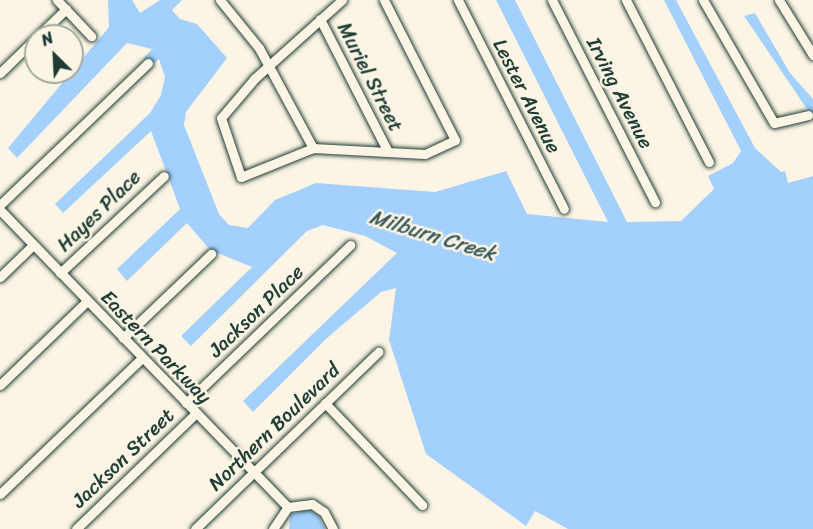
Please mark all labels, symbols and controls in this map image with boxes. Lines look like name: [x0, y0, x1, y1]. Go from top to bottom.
street label: Muriel Street: [332, 18, 408, 136]
text: N: [36, 23, 58, 54]
north arrow: [24, 24, 84, 84]
street label: Irving Avenue: [582, 34, 658, 152]
street label: Lester Avenue: [488, 35, 566, 157]
street label: Hayes Place: [52, 165, 146, 257]
water label: Milburn Creek: [367, 204, 499, 266]
street label: Jackson Place: [204, 260, 308, 362]
street label: Eastern Parkway: [96, 285, 216, 409]
street label: Northern Boulevard: [204, 358, 344, 496]
street label: Jackson Street: [67, 403, 179, 513]

